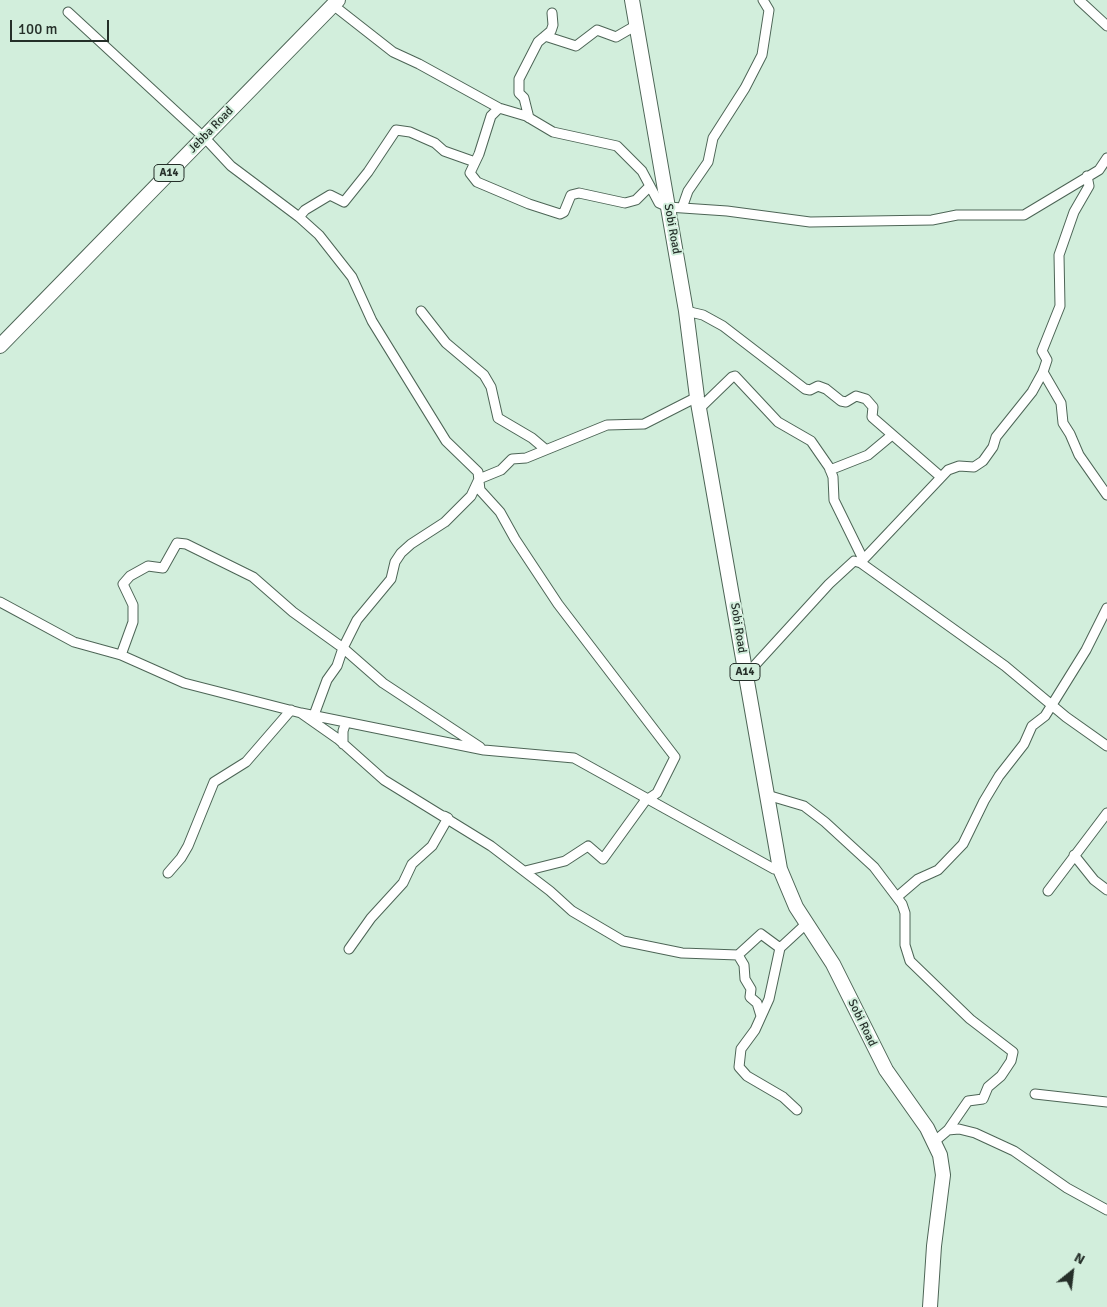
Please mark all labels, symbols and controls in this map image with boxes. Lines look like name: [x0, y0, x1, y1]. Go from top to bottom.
scale bar: [12, 10, 111, 42]
text: 100 m: [18, 20, 58, 38]
street label: Jebba Road: [186, 104, 236, 156]
road number: A14: [154, 164, 184, 182]
street label: Sobi Road: [660, 203, 684, 255]
street label: Sobi Road: [727, 602, 749, 654]
road number: A14: [730, 664, 760, 680]
street label: Sobi Road: [844, 997, 880, 1049]
north arrow: [1047, 1247, 1097, 1297]
text: N: [1071, 1249, 1088, 1268]

